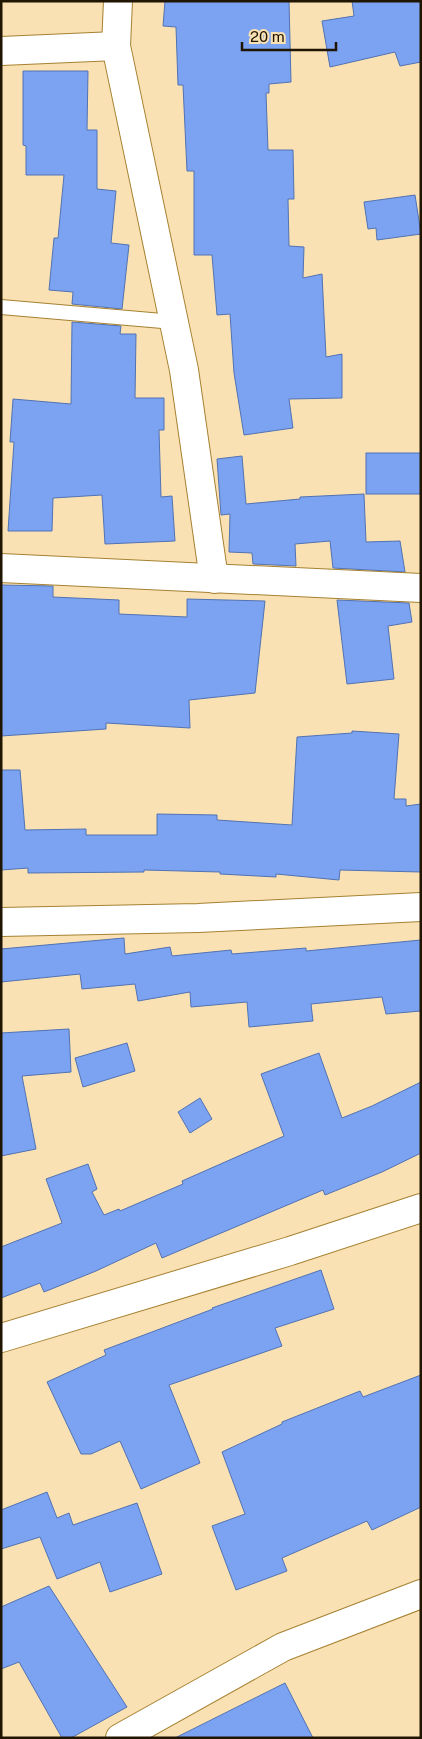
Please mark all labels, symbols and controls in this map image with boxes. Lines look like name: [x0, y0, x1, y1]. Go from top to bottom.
scale bar: [242, 20, 336, 52]
text: 20 m: [250, 28, 285, 45]

